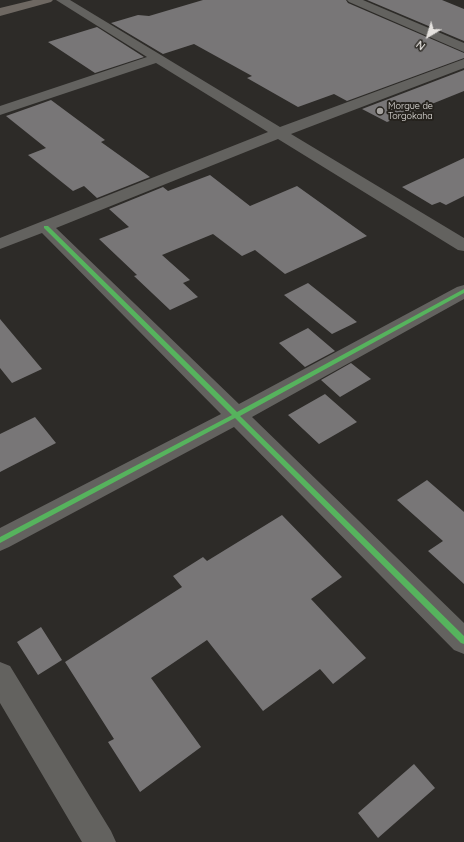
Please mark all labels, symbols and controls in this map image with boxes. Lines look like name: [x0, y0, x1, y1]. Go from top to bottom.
north arrow: [408, 16, 448, 56]
text: N: [413, 37, 428, 53]
place label: Morgue de Torgokaha: [388, 101, 433, 122]
marker: Morgue de Torgokaha: [375, 106, 385, 116]

